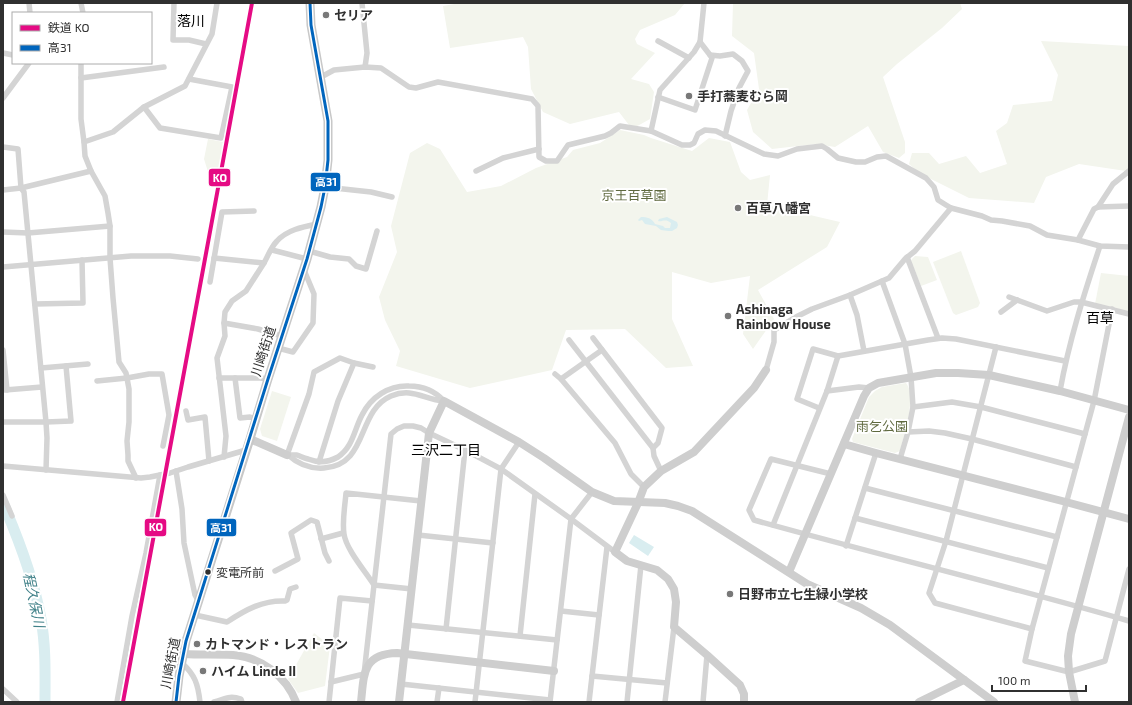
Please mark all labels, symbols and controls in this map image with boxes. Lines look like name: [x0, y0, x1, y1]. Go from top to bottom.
place label: セリア: [334, 7, 373, 23]
marker: セリア: [321, 10, 331, 20]
legend: [12, 12, 152, 64]
district label: 落川: [177, 12, 205, 29]
text: 鉄道 KO: [48, 20, 90, 34]
text: 高31: [48, 40, 71, 54]
place label: 手打蕎麦むら岡: [697, 88, 788, 104]
marker: 手打蕎麦むら岡: [684, 91, 694, 101]
line badge: KO: [208, 168, 231, 187]
text: KO: [213, 171, 228, 184]
line badge: 高31: [310, 172, 341, 192]
text: 高31: [315, 175, 337, 188]
park label: 京王百草園: [601, 187, 667, 203]
place label: 百草八幡宮: [746, 200, 811, 216]
marker: 百草八幡宮: [733, 203, 743, 213]
place label: Ashinaga Rainbow House: [736, 301, 831, 332]
district label: 百草: [1086, 309, 1114, 326]
marker: Ashinaga Rainbow House: [723, 311, 733, 321]
street label: 川崎街道: [247, 324, 279, 378]
park label: 雨乞公園: [856, 418, 908, 434]
district label: 三沢二丁目: [411, 441, 481, 458]
line badge: KO: [144, 518, 167, 537]
line badge: 高31: [206, 518, 237, 537]
text: KO: [149, 520, 164, 533]
text: 高31: [210, 521, 232, 534]
place label: 変電所前: [216, 565, 264, 579]
marker: 変電所前: [203, 567, 213, 577]
water label: 程久保川: [20, 571, 49, 631]
place label: 日野市立七生緑小学校: [738, 586, 868, 602]
marker: 日野市立七生緑小学校: [725, 589, 735, 599]
street label: 川崎街道: [157, 636, 183, 690]
place label: カトマンド・レストラン: [205, 636, 348, 652]
marker: カトマンド・レストラン: [192, 639, 202, 649]
place label: ハイム Linde II: [211, 663, 296, 679]
marker: ハイム Linde II: [198, 666, 208, 676]
scale bar: [992, 667, 1086, 693]
text: 100 m: [998, 673, 1030, 687]

